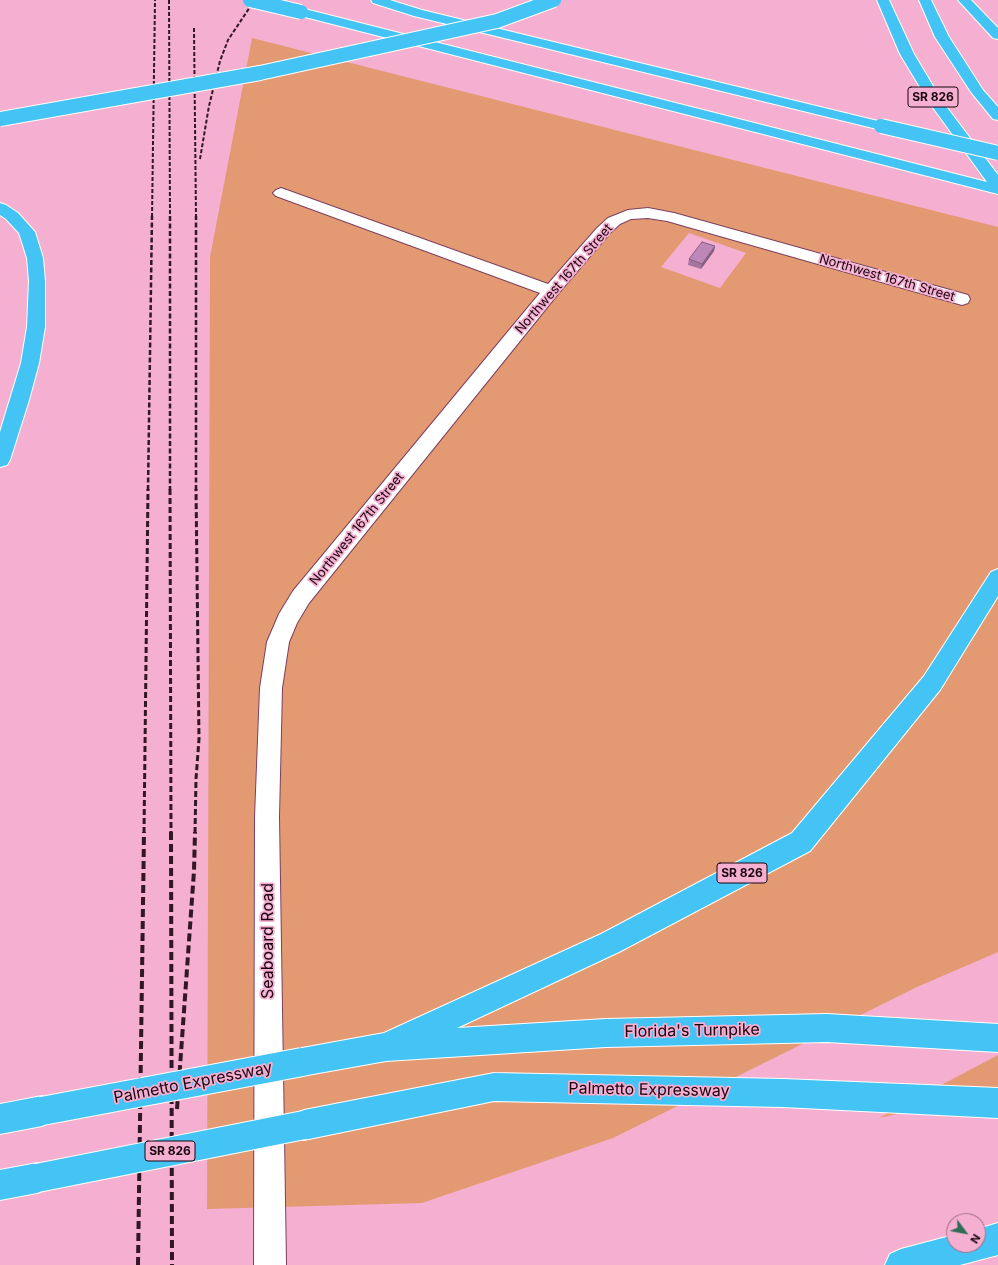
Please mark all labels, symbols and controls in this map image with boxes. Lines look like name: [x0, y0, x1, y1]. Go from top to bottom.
road number: SR 826: [908, 87, 958, 107]
street label: Northwest 167th Street: [512, 221, 616, 337]
street label: Northwest 167th Street: [817, 251, 957, 305]
street label: Northwest 167th Street: [307, 470, 407, 588]
road number: SR 826: [717, 863, 767, 883]
street label: Seaboard Road: [258, 883, 278, 999]
street label: Florida's Turnpike: [624, 1020, 760, 1042]
street label: Palmetto Expressway: [112, 1058, 274, 1108]
street label: Palmetto Expressway: [568, 1079, 730, 1101]
road number: SR 826: [145, 1141, 195, 1161]
north arrow: [946, 1213, 986, 1253]
text: N: [967, 1232, 983, 1246]

